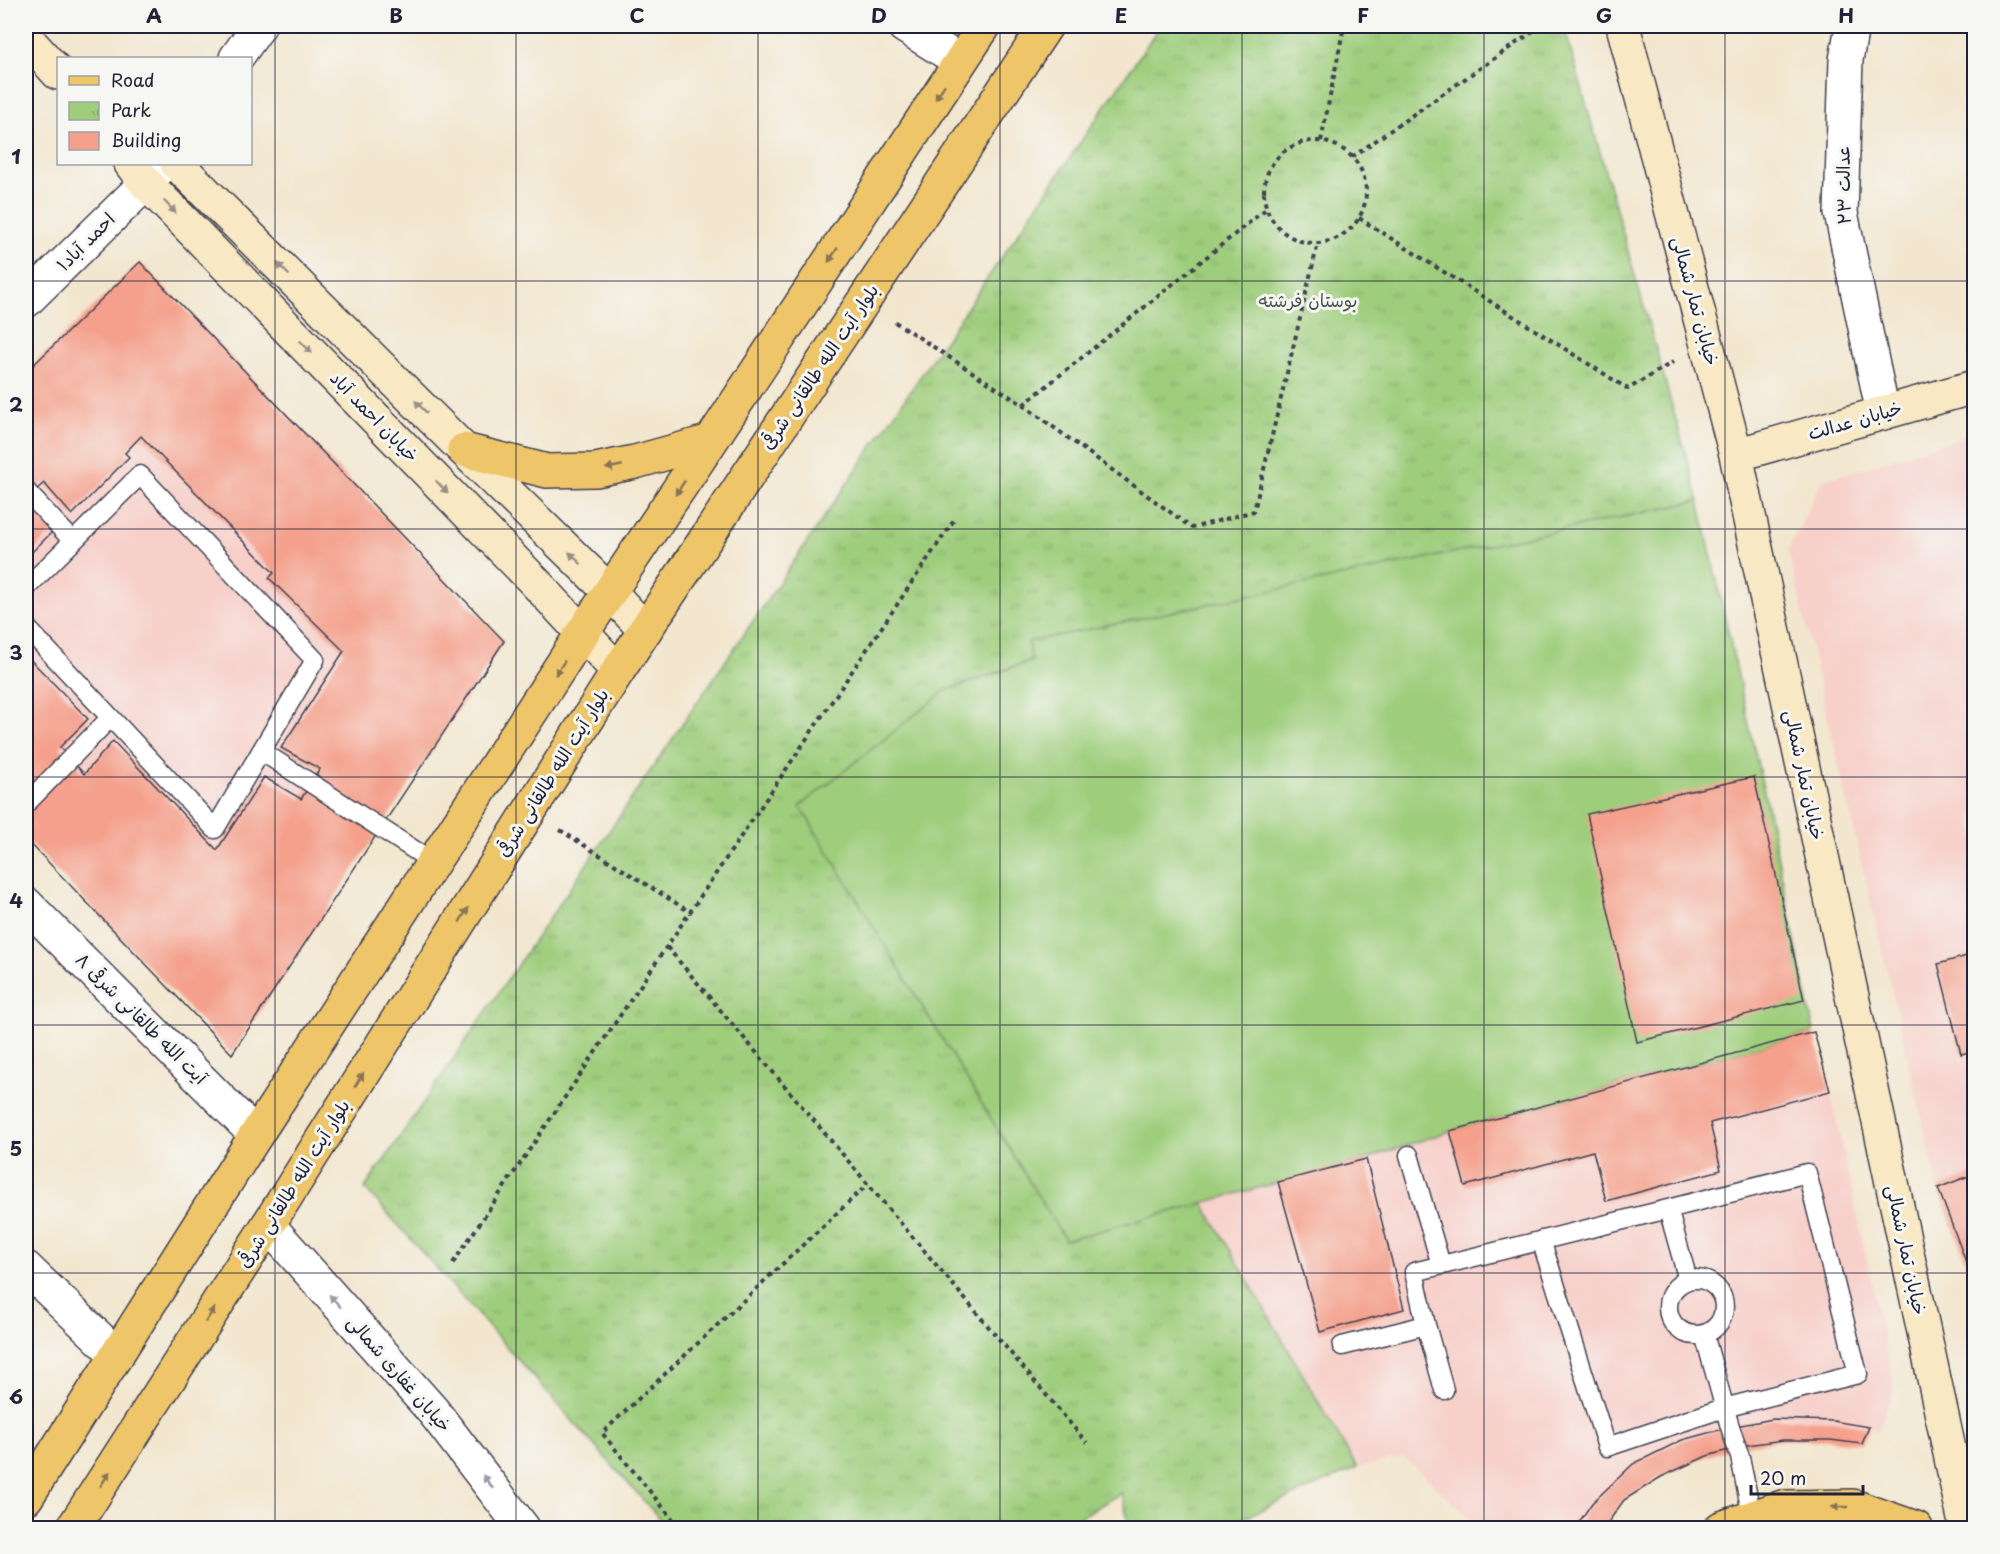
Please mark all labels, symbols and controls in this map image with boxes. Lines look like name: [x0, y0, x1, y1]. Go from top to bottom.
text: A: [146, 0, 162, 30]
text: B: [389, 0, 403, 30]
text: C: [629, 0, 645, 30]
text: D: [871, 0, 887, 30]
text: E: [1115, 0, 1127, 30]
text: F: [1357, 0, 1369, 30]
text: G: [1596, 0, 1612, 30]
text: H: [1838, 0, 1854, 30]
legend: [57, 57, 252, 165]
text: Road: [111, 66, 155, 93]
one-way arrow: [935, 84, 946, 100]
text: Park: [111, 96, 151, 123]
text: Building: [111, 126, 181, 153]
text: 1: [11, 141, 21, 171]
street label: عدالت ۲۳: [1828, 145, 1857, 225]
one-way arrow: [163, 200, 177, 215]
street label: احمد آباد۱: [49, 205, 120, 276]
street label: خیابان تمار شمالی: [1666, 233, 1727, 368]
one-way arrow: [828, 247, 839, 263]
one-way arrow: [276, 262, 290, 276]
street label: بلوار آیت الله طالقانی شرقی: [753, 278, 884, 454]
park label: بوستان فرشته: [1259, 286, 1357, 313]
one-way arrow: [299, 339, 313, 354]
street label: خیابان احمد آباد: [325, 364, 426, 468]
text: 2: [9, 389, 23, 419]
street label: خیابان عدالت: [1804, 393, 1905, 446]
one-way arrow: [414, 400, 428, 414]
one-way arrow: [605, 463, 624, 472]
one-way arrow: [435, 479, 449, 494]
one-way arrow: [674, 480, 686, 496]
one-way arrow: [567, 551, 582, 565]
text: 3: [9, 637, 23, 667]
one-way arrow: [554, 659, 565, 676]
street label: بلوار آیت الله طالقانی شرقی: [489, 683, 615, 862]
street label: خیابان تمار شمالی: [1778, 707, 1832, 842]
text: 4: [9, 885, 23, 915]
one-way arrow: [458, 907, 469, 923]
street label: آیت الله طالقانی شرقی ۸: [70, 946, 215, 1091]
one-way arrow: [354, 1072, 365, 1088]
street label: بلوار آیت الله طالقانی شرقی: [230, 1094, 356, 1273]
text: 5: [10, 1133, 22, 1163]
street label: خیابان تمار شمالی: [1880, 1182, 1934, 1317]
one-way arrow: [329, 1294, 342, 1309]
one-way arrow: [204, 1307, 215, 1323]
street label: خیابان غفاری شمالی: [342, 1309, 458, 1437]
text: 6: [9, 1381, 23, 1411]
scale bar: [1751, 1458, 1864, 1496]
text: 20 m: [1760, 1464, 1806, 1491]
one-way arrow: [99, 1471, 110, 1487]
one-way arrow: [481, 1474, 494, 1490]
one-way arrow: [1831, 1502, 1850, 1511]

